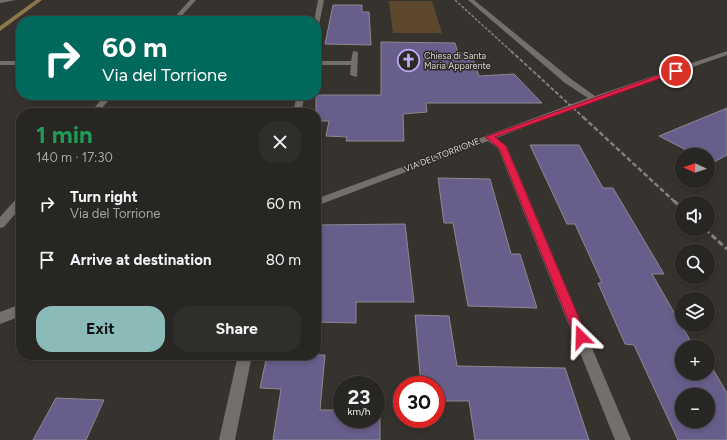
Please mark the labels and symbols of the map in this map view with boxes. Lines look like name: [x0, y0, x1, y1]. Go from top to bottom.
church icon: Chiesa di Santa Maria Apparente: [395, 48, 421, 74]
place label: Chiesa di Santa Maria Apparente: [424, 50, 491, 71]
pin: [659, 54, 693, 88]
street label: VIA DEL TORRIONE: [402, 135, 481, 174]
north arrow: [675, 148, 715, 188]
position arrow: [560, 316, 602, 358]
speed limit sign: 30: [393, 376, 445, 428]

